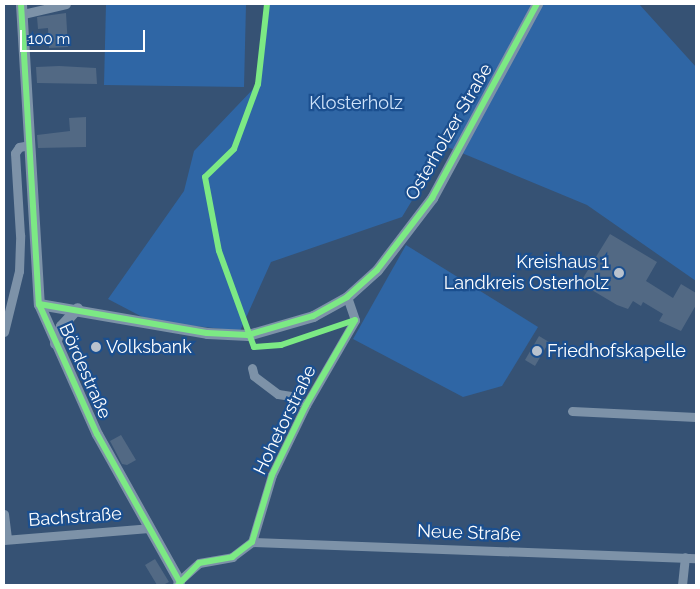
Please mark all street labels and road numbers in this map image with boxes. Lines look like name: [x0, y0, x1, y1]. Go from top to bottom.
street label: Osterholzer Straße: [401, 60, 497, 204]
street label: Bördestraße: [54, 320, 116, 422]
street label: Hohetorstraße: [249, 362, 321, 478]
street label: Bachstraße: [28, 503, 122, 531]
street label: Neue Straße: [417, 520, 521, 546]

